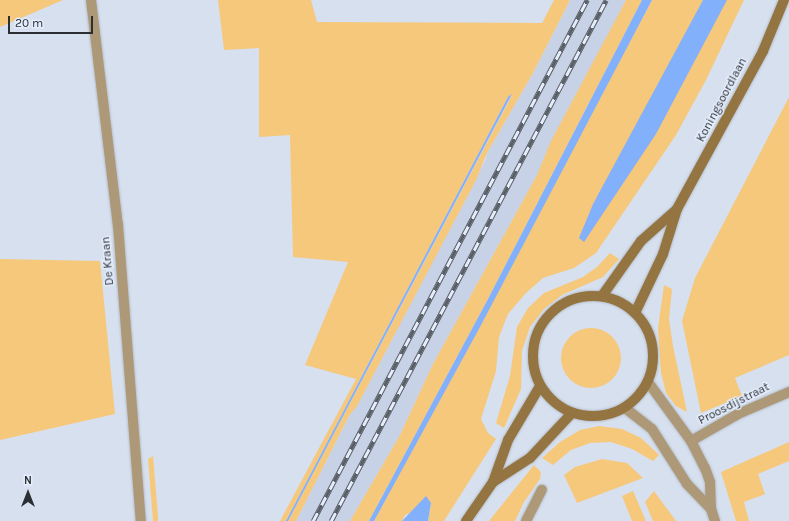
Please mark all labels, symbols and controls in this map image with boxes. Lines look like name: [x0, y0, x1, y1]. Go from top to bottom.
scale bar: [10, 8, 95, 34]
text: 20 m: [15, 16, 43, 30]
street label: Koningsoordlaan: [694, 55, 750, 145]
street label: De Kraan: [99, 236, 117, 286]
street label: Proosdijstraat: [696, 380, 772, 428]
north arrow: [8, 473, 48, 513]
text: N: [24, 474, 32, 487]

